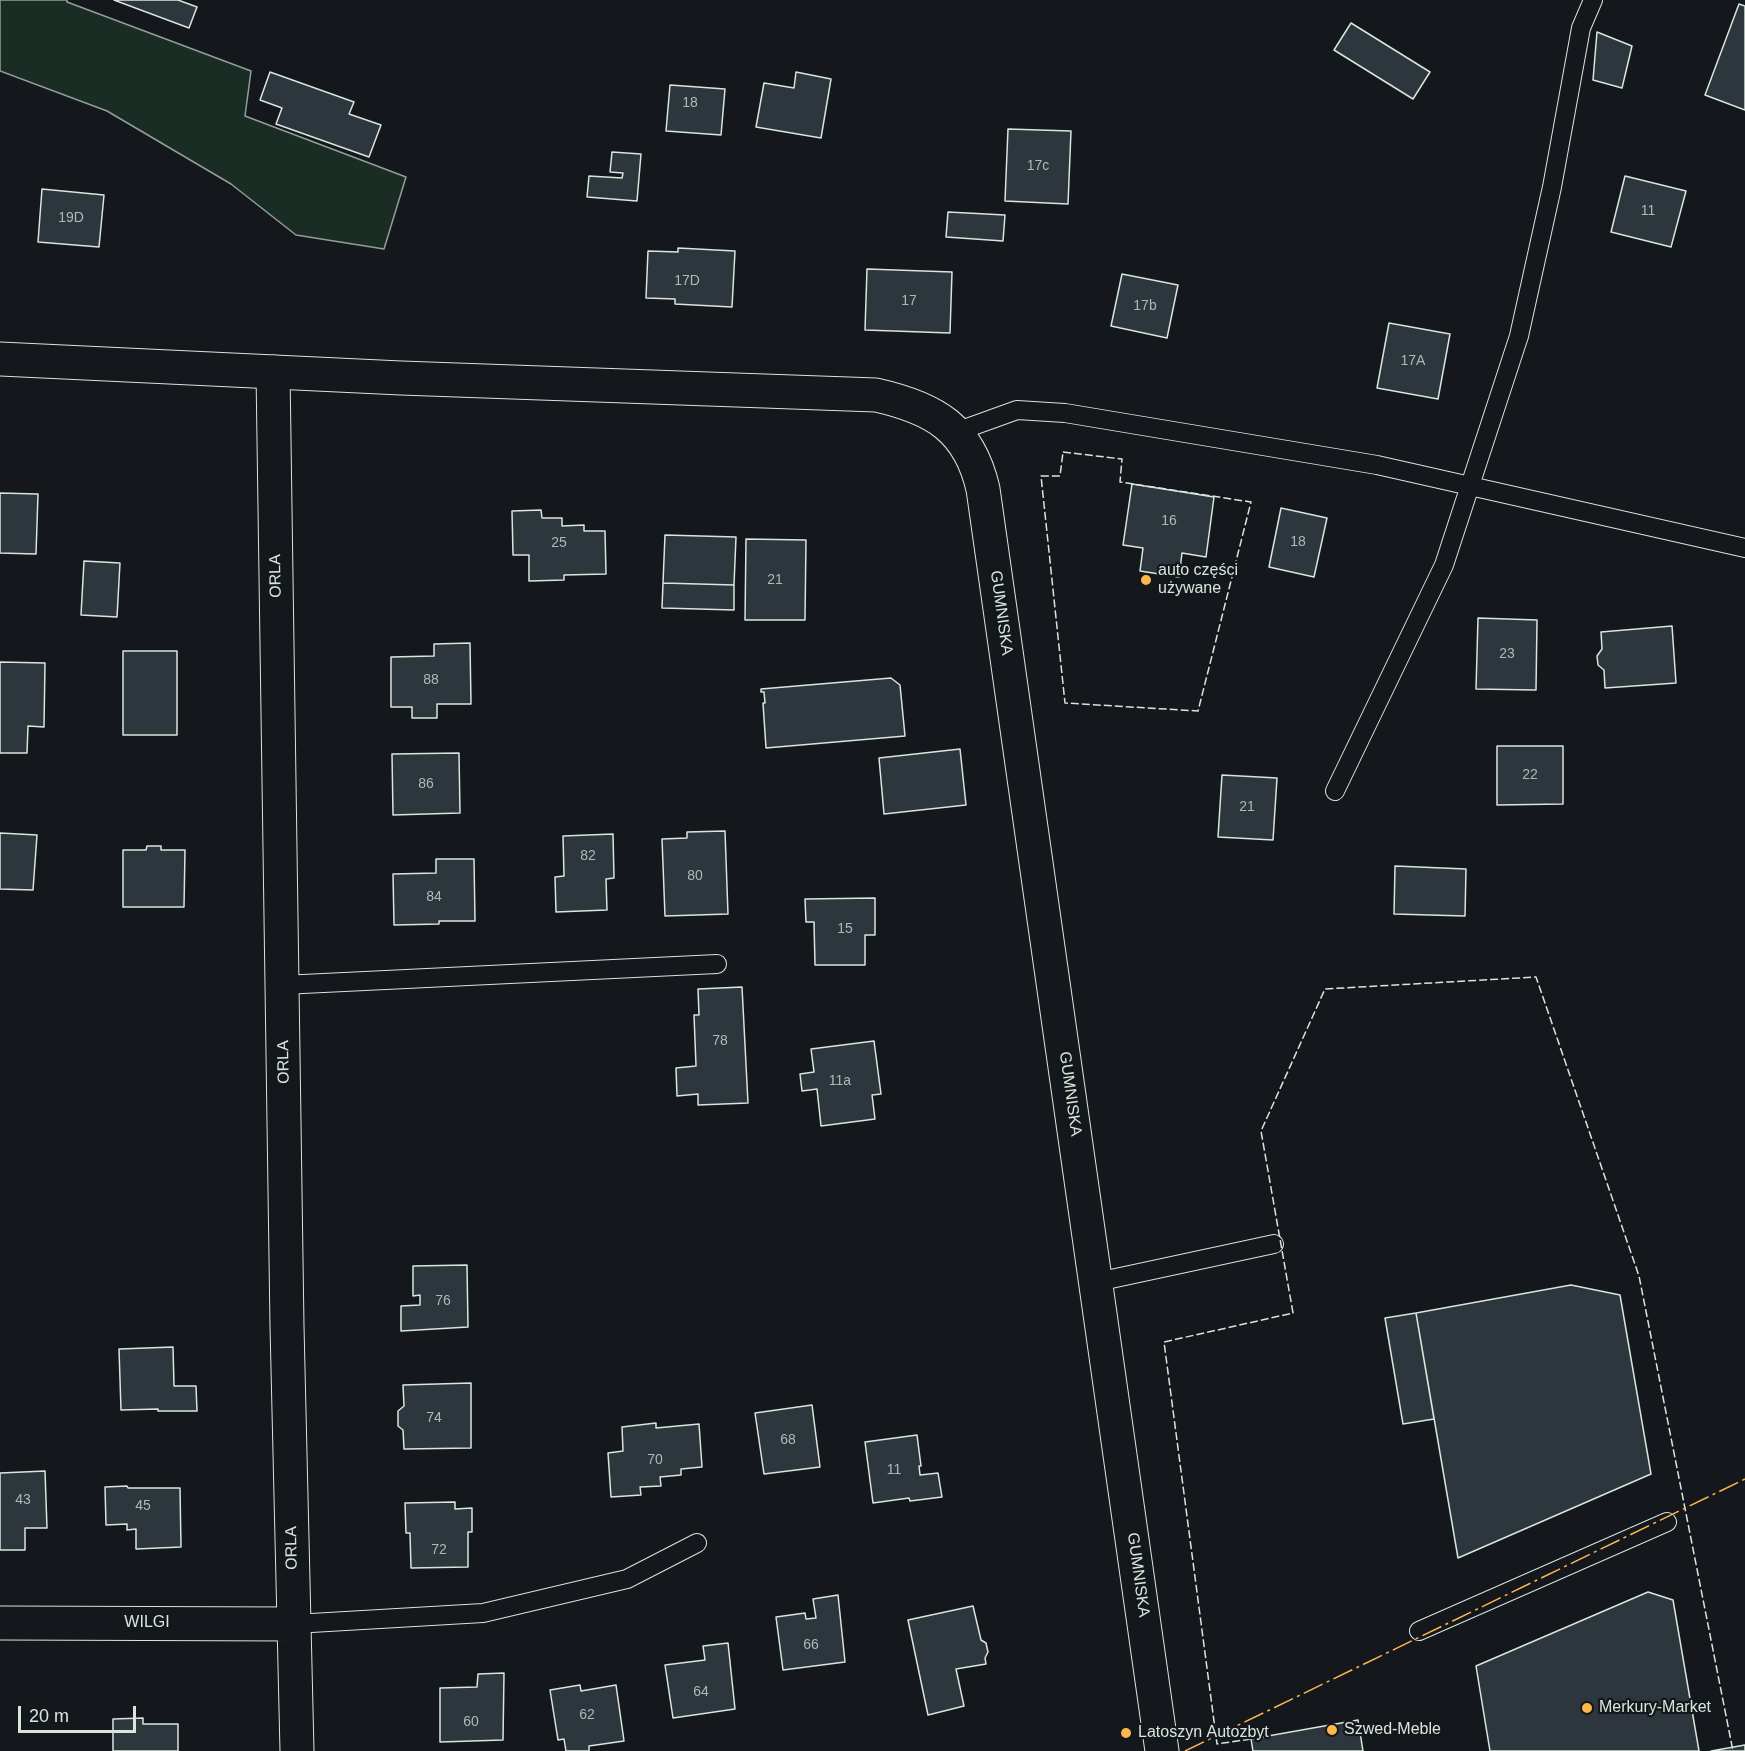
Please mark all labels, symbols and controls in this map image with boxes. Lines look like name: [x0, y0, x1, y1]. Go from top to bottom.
house number: 18: [682, 95, 698, 111]
house number: 17c: [1027, 158, 1049, 174]
house number: 11: [1641, 203, 1655, 219]
house number: 19D: [58, 210, 84, 226]
house number: 17D: [674, 273, 700, 289]
house number: 17: [901, 293, 917, 309]
house number: 17b: [1133, 298, 1157, 314]
house number: 17A: [1401, 353, 1425, 369]
house number: 16: [1161, 513, 1177, 529]
house number: 18: [1290, 534, 1306, 550]
house number: 25: [551, 535, 567, 551]
street label: ORLA: [266, 554, 286, 598]
place label: auto części używane: [1158, 561, 1238, 599]
street label: GUMNISKA: [986, 569, 1016, 657]
house number: 21: [767, 572, 783, 588]
marker: auto części używane: [1139, 573, 1153, 587]
house number: 23: [1499, 646, 1515, 662]
house number: 88: [423, 672, 439, 688]
house number: 22: [1522, 767, 1538, 783]
house number: 86: [418, 776, 434, 792]
house number: 21: [1239, 799, 1255, 815]
house number: 82: [580, 848, 596, 864]
house number: 80: [687, 868, 703, 884]
house number: 84: [426, 889, 442, 905]
house number: 15: [837, 921, 853, 937]
house number: 78: [712, 1033, 728, 1049]
street label: ORLA: [274, 1040, 294, 1084]
street label: GUMNISKA: [1055, 1050, 1085, 1138]
house number: 11a: [829, 1073, 851, 1089]
house number: 76: [435, 1293, 451, 1309]
house number: 74: [426, 1410, 442, 1426]
house number: 68: [780, 1432, 796, 1448]
house number: 70: [647, 1452, 663, 1468]
house number: 11: [887, 1462, 901, 1478]
house number: 43: [15, 1492, 31, 1508]
house number: 45: [135, 1498, 151, 1514]
street label: ORLA: [282, 1526, 302, 1570]
street label: GUMNISKA: [1123, 1531, 1153, 1619]
house number: 72: [431, 1542, 447, 1558]
street label: WILGI: [124, 1613, 170, 1633]
house number: 66: [803, 1637, 819, 1653]
house number: 64: [693, 1684, 709, 1700]
scale bar: [21, 1694, 140, 1732]
place label: Merkury-Market: [1599, 1698, 1711, 1718]
marker: Merkury-Market: [1580, 1701, 1594, 1715]
text: 20 m: [29, 1706, 69, 1726]
house number: 62: [579, 1707, 595, 1723]
house number: 60: [463, 1714, 479, 1730]
place label: Szwed-Meble: [1344, 1720, 1441, 1740]
place label: Latoszyn Autozbyt: [1138, 1723, 1269, 1743]
marker: Szwed-Meble: [1325, 1723, 1339, 1737]
marker: Latoszyn Autozbyt: [1119, 1726, 1133, 1740]

